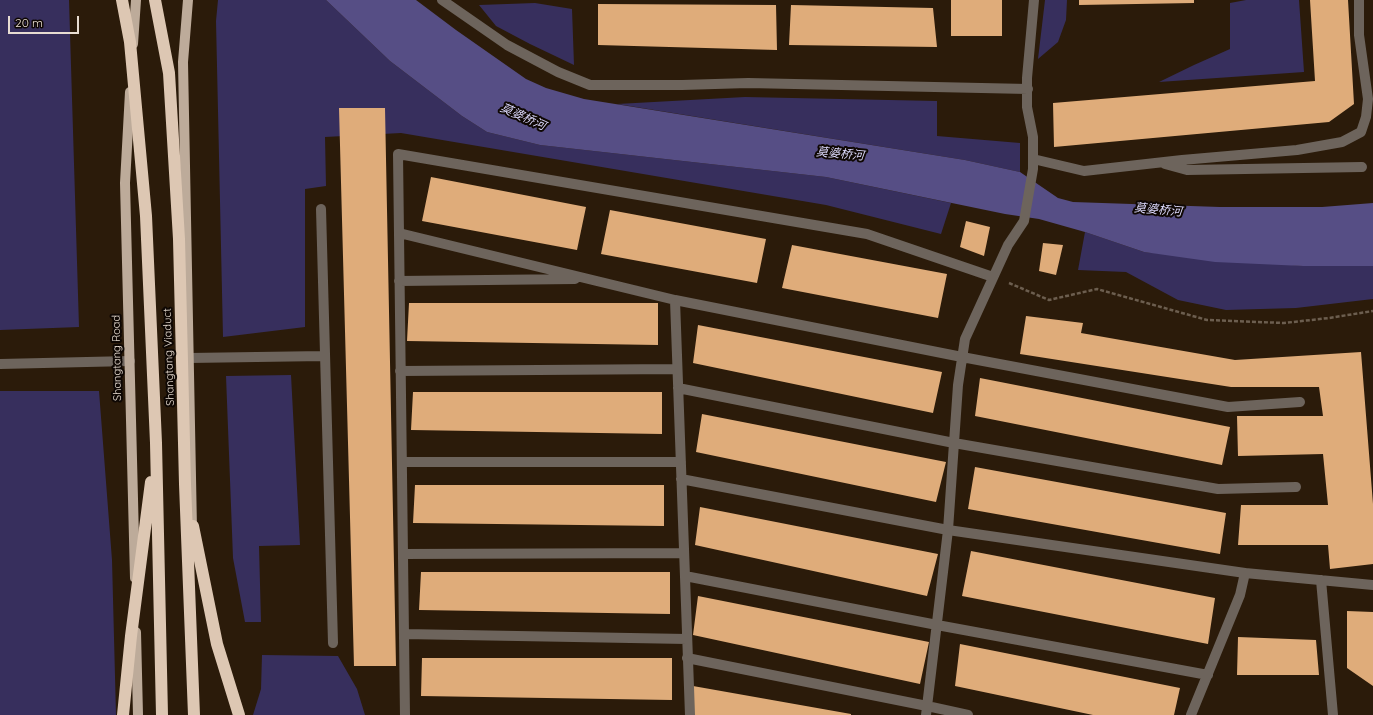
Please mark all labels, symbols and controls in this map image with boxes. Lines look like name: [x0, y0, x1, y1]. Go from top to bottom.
scale bar: [10, 8, 81, 34]
text: 20 m: [15, 15, 43, 30]
water label: 莫婆桥河: [498, 101, 548, 133]
water label: 莫婆桥河: [815, 145, 865, 163]
water label: 莫婆桥河: [1133, 201, 1183, 219]
street label: Shangtang Viaduct: [161, 308, 177, 406]
street label: Shangtang Road: [110, 315, 124, 401]

